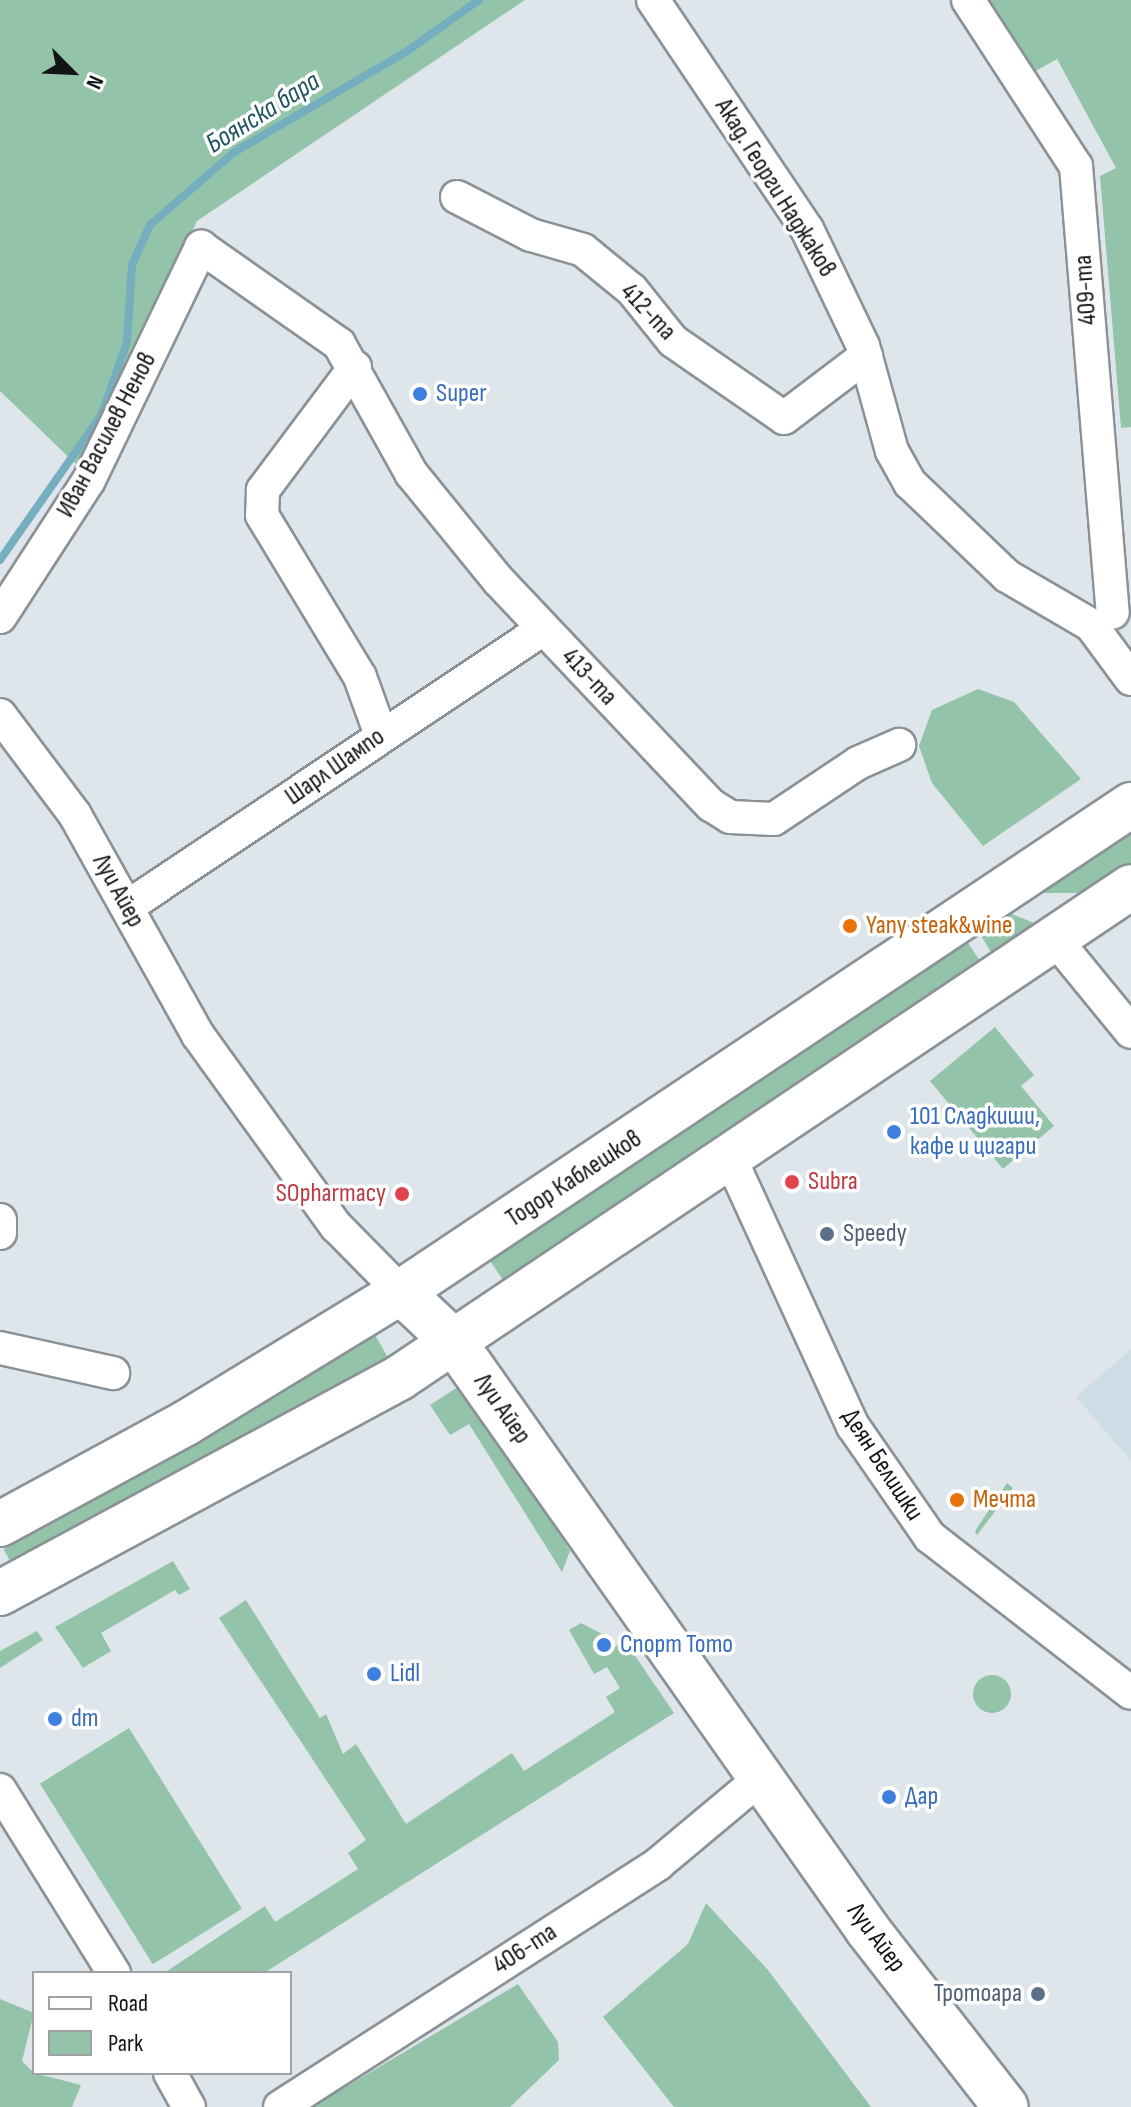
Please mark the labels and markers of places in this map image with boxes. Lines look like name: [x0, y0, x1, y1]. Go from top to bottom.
place label: Super: [436, 378, 487, 410]
marker: Super: [411, 385, 429, 403]
place label: Yany steak&wine: [866, 910, 1013, 942]
marker: Yany steak&wine: [841, 917, 859, 935]
place label: 101 Сладкиши, кафе и цигари: [910, 1101, 1040, 1162]
marker: 101 Сладкиши, кафе и цигари: [885, 1123, 903, 1141]
place label: Subra: [808, 1166, 858, 1198]
marker: Subra: [783, 1173, 801, 1191]
place label: SOpharmacy: [276, 1178, 386, 1210]
marker: SOpharmacy: [393, 1185, 411, 1203]
place label: Speedy: [843, 1218, 907, 1250]
marker: Speedy: [818, 1225, 836, 1243]
place label: Мечта: [973, 1484, 1036, 1516]
marker: Мечта: [948, 1491, 966, 1509]
place label: Спорт Тото: [620, 1629, 733, 1661]
marker: Спорт Тото: [595, 1636, 613, 1654]
place label: Lidl: [390, 1658, 420, 1690]
marker: Lidl: [365, 1665, 383, 1683]
place label: dm: [71, 1703, 99, 1735]
marker: dm: [46, 1710, 64, 1728]
place label: Дар: [905, 1781, 938, 1813]
marker: Дар: [880, 1788, 898, 1806]
place label: Тротоара: [934, 1978, 1022, 2010]
marker: Тротоара: [1029, 1985, 1047, 2003]

